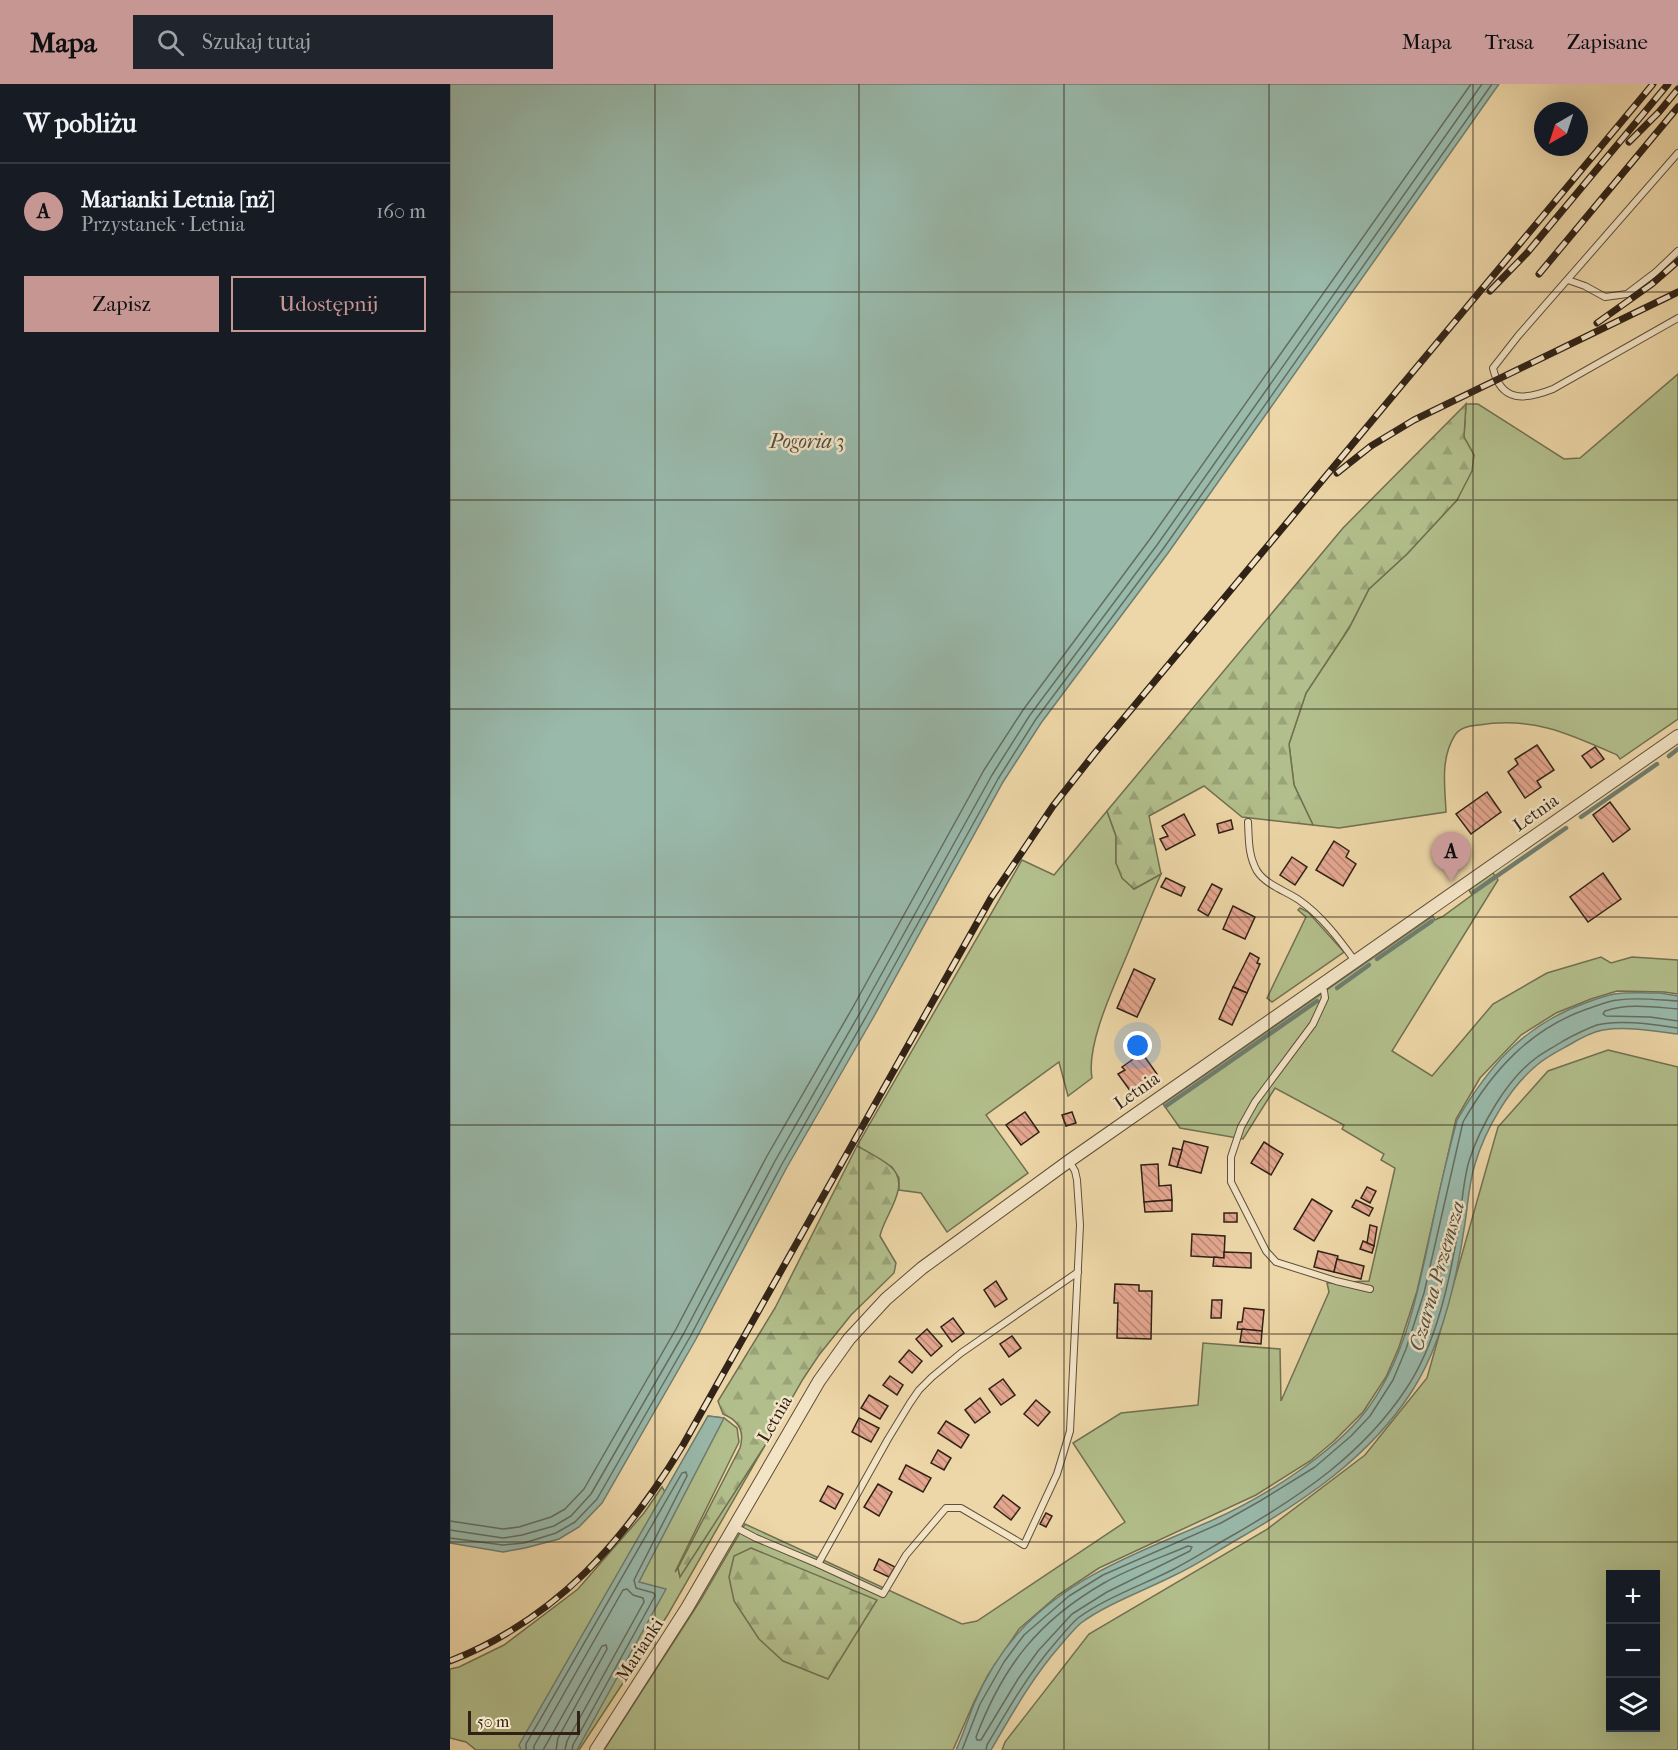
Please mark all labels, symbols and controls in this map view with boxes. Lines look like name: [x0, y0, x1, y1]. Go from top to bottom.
search box: [133, 15, 553, 69]
text: Mapa: [30, 26, 97, 59]
icon: search: [154, 26, 187, 59]
text: Szukaj tutaj: [202, 29, 311, 55]
text: Mapa: [1402, 30, 1452, 54]
text: Trasa: [1485, 30, 1534, 54]
text: Zapisane: [1567, 30, 1648, 54]
north arrow: [1534, 102, 1588, 156]
text: W pobliżu: [24, 108, 137, 139]
text: Marianki Letnia [nż]: [81, 187, 276, 213]
text: A: [37, 200, 50, 223]
text: 160 m: [376, 200, 426, 223]
text: Przystanek · Letnia: [81, 213, 245, 236]
button: Zapisz: [24, 276, 219, 332]
button: Udostępnij: [231, 276, 426, 332]
water label: Pogoria 3: [768, 430, 845, 453]
street label: Letnia: [1509, 790, 1563, 836]
pin: A: [1432, 832, 1470, 882]
your location: [1123, 1031, 1152, 1060]
street label: Letnia: [1110, 1068, 1164, 1114]
water label: Czarna Przemsza: [1405, 1199, 1469, 1353]
street label: Letnia: [753, 1391, 797, 1446]
map controls: [1606, 1570, 1660, 1732]
button: +: [1606, 1570, 1660, 1624]
street label: Marianki: [612, 1614, 669, 1686]
button: −: [1606, 1624, 1660, 1678]
button: layers: [1606, 1678, 1660, 1732]
scale bar: [468, 1708, 580, 1736]
text: 50 m: [477, 1712, 509, 1731]

